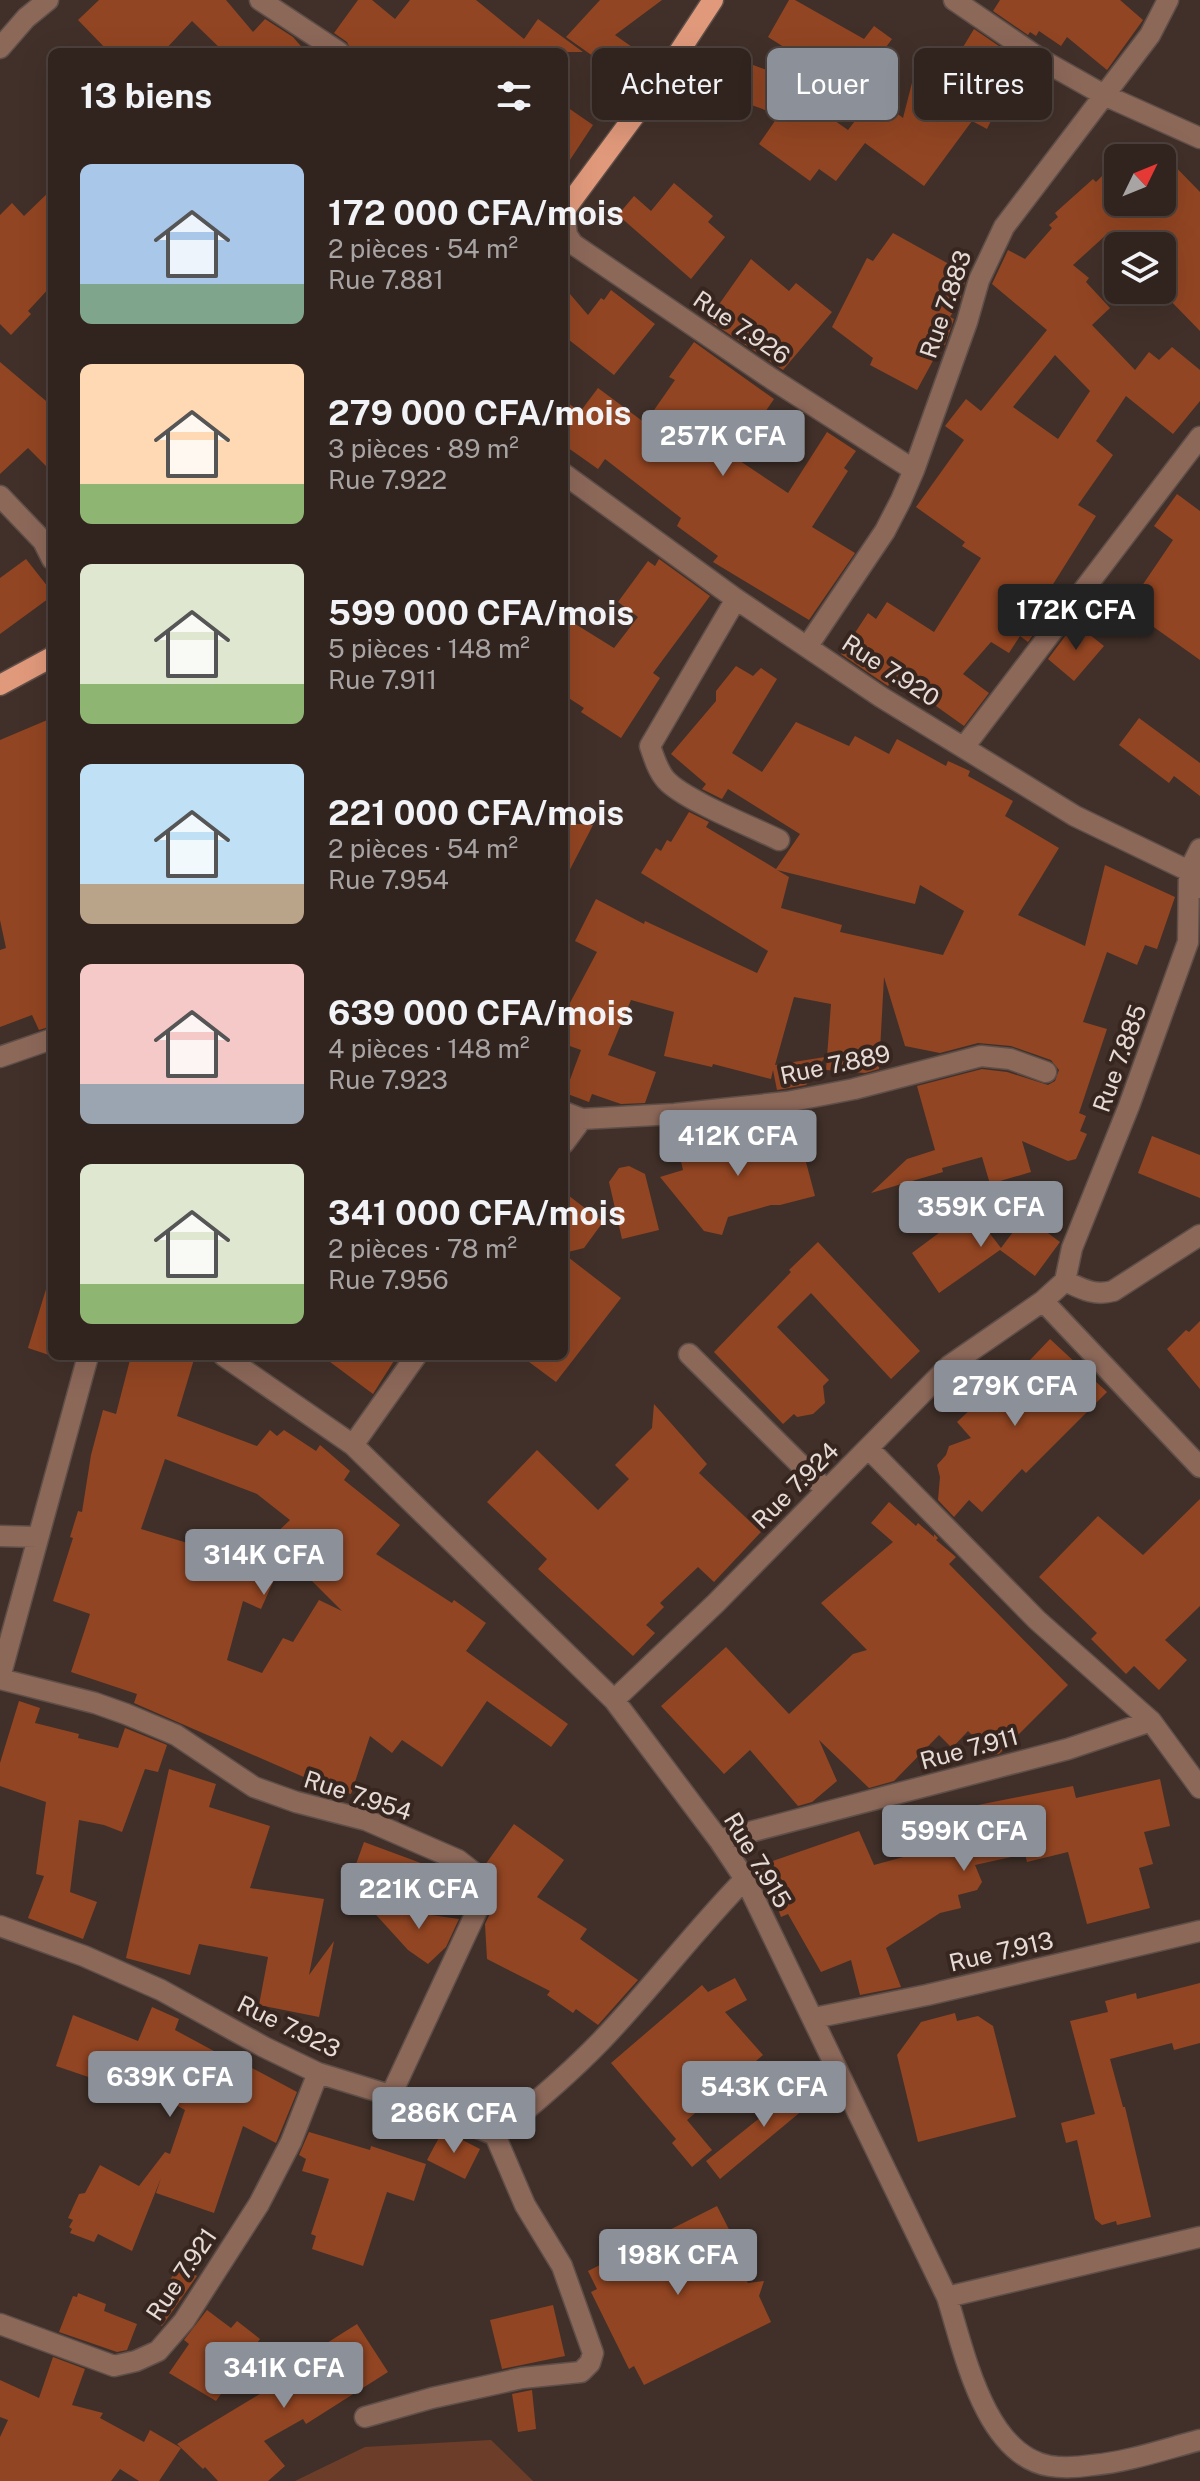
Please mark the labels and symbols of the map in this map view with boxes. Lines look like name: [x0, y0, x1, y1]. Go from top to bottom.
north arrow: [1104, 144, 1176, 216]
street label: Rue 7.883: [914, 246, 976, 362]
street label: Rue 7.926: [688, 285, 796, 369]
pin: 257K CFA: [640, 410, 806, 478]
pin: 172K CFA: [993, 584, 1159, 652]
street label: Rue 7.920: [837, 628, 945, 712]
street label: Rue 7.885: [1087, 1000, 1151, 1116]
street label: Rue 7.889: [777, 1039, 893, 1089]
pin: 412K CFA: [655, 1110, 821, 1178]
pin: 359K CFA: [898, 1181, 1064, 1249]
pin: 279K CFA: [932, 1360, 1098, 1428]
street label: Rue 7.924: [746, 1436, 844, 1534]
pin: 314K CFA: [181, 1529, 347, 1597]
street label: Rue 7.911: [917, 1721, 1021, 1775]
street label: Rue 7.954: [301, 1764, 415, 1826]
pin: 599K CFA: [881, 1805, 1047, 1873]
street label: Rue 7.915: [719, 1807, 797, 1913]
pin: 221K CFA: [336, 1863, 502, 1931]
street label: Rue 7.913: [946, 1925, 1056, 1977]
street label: Rue 7.923: [233, 1989, 345, 2063]
pin: 639K CFA: [87, 2051, 253, 2119]
pin: 543K CFA: [681, 2061, 847, 2129]
pin: 286K CFA: [371, 2087, 537, 2155]
street label: Rue 7.921: [140, 2223, 222, 2325]
pin: 198K CFA: [595, 2229, 761, 2297]
pin: 341K CFA: [201, 2342, 367, 2410]

